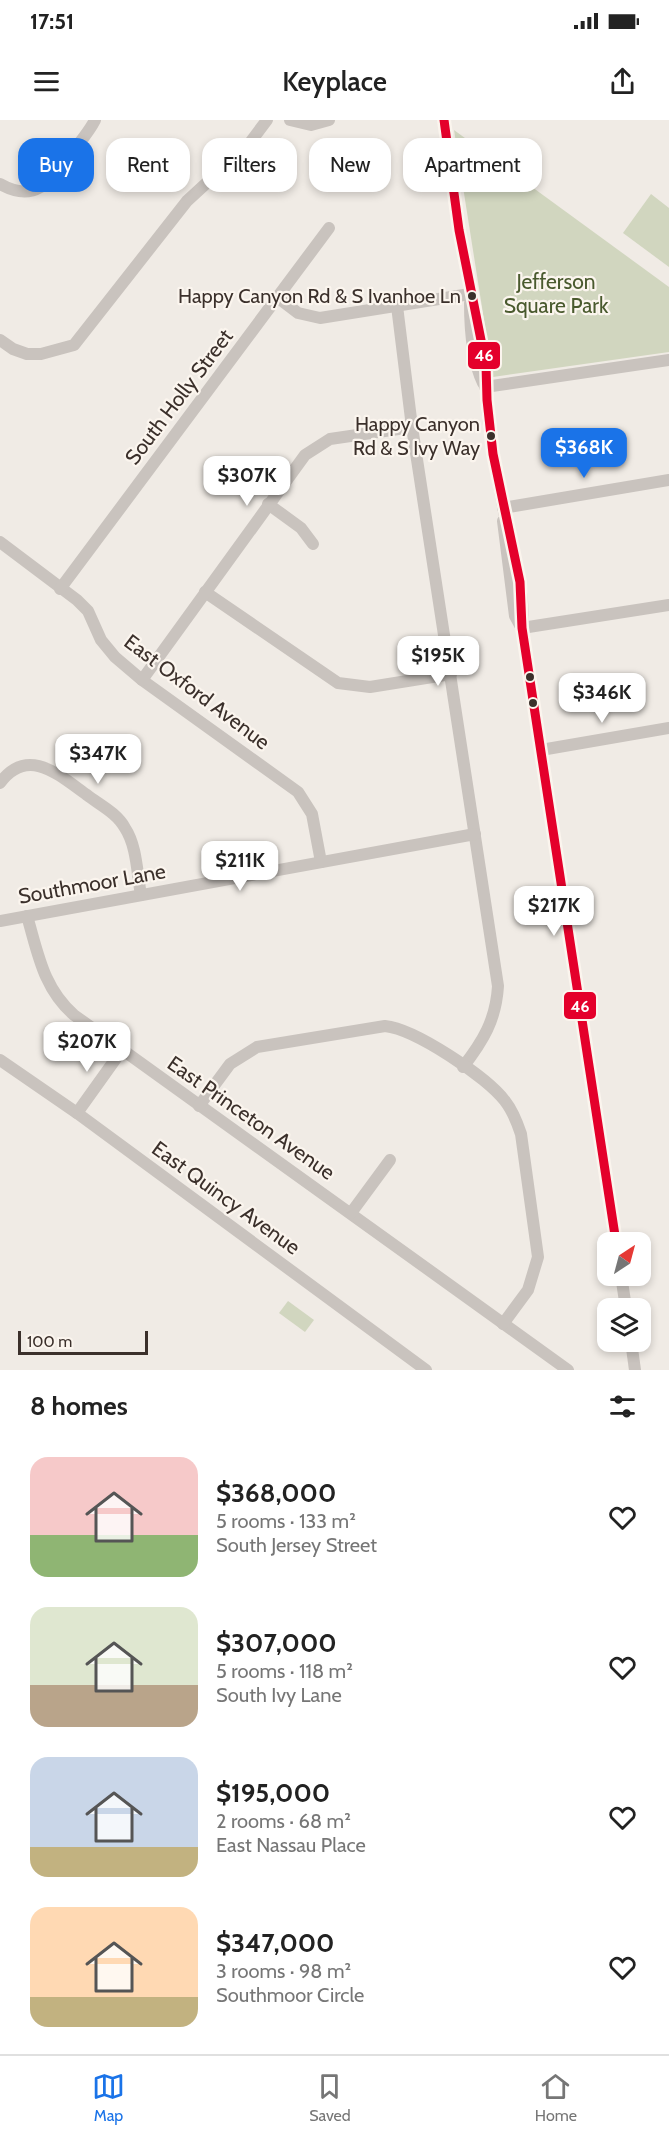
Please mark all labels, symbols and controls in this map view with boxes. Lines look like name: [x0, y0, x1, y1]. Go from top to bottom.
text: 17:51: [30, 8, 74, 35]
icon: menu: [30, 65, 63, 98]
text: Keyplace: [282, 65, 387, 98]
icon: share: [606, 65, 639, 98]
chip: Buy: [18, 138, 94, 192]
chip: Rent: [106, 138, 190, 192]
chip: Filters: [202, 138, 297, 192]
chip: New: [309, 138, 391, 192]
chip: Apartment: [403, 138, 542, 192]
park label: Jefferson Square Park: [504, 269, 609, 318]
place label: Happy Canyon Rd & S Ivanhoe Ln: [178, 284, 461, 308]
marker: Happy Canyon Rd & S Ivanhoe Ln: [466, 290, 478, 302]
street label: South Holly Street: [120, 324, 238, 469]
line badge: 46: [467, 341, 501, 370]
text: 46: [475, 346, 493, 365]
place label: Happy Canyon Rd & S Ivy Way: [353, 412, 480, 460]
pin: $368K: [542, 428, 626, 479]
marker: Happy Canyon Rd & S Ivy Way: [485, 430, 497, 442]
text: $368K: [555, 435, 613, 459]
pin: $307K: [205, 456, 289, 507]
text: $307K: [217, 463, 277, 487]
street label: East Oxford Avenue: [120, 629, 275, 755]
pin: $195K: [396, 636, 480, 687]
text: $195K: [411, 643, 465, 667]
unlabelled marker: [524, 671, 536, 683]
pin: $346K: [560, 673, 644, 724]
text: $346K: [573, 680, 631, 704]
unlabelled marker: [527, 697, 539, 709]
pin: $347K: [56, 734, 140, 785]
text: $347K: [69, 741, 127, 765]
pin: $211K: [198, 841, 282, 892]
text: $211K: [215, 848, 265, 872]
street label: Southmoor Lane: [16, 858, 168, 909]
pin: $217K: [512, 886, 596, 937]
text: $217K: [528, 893, 580, 917]
line badge: 46: [563, 991, 597, 1020]
text: 46: [571, 997, 589, 1016]
pin: $207K: [45, 1022, 129, 1073]
text: $207K: [57, 1029, 117, 1053]
street label: East Princeton Avenue: [163, 1050, 340, 1185]
street label: East Quincy Avenue: [147, 1135, 305, 1260]
north arrow: [597, 1232, 651, 1286]
map controls: [597, 1232, 651, 1352]
button: layers: [597, 1298, 651, 1352]
scale bar: [18, 1328, 148, 1356]
text: 100 m: [27, 1332, 72, 1351]
text: 8 homes: [30, 1390, 128, 1422]
icon: filters: [606, 1390, 639, 1423]
text: $368,000: [216, 1477, 336, 1509]
icon: home: [78, 1481, 150, 1553]
icon: heart: [606, 1501, 639, 1534]
text: 5 rooms · 133 m²: [216, 1509, 356, 1533]
text: South Jersey Street: [216, 1533, 377, 1557]
text: $307,000: [216, 1627, 337, 1659]
icon: home: [78, 1631, 150, 1703]
icon: heart: [606, 1651, 639, 1684]
text: 5 rooms · 118 m²: [216, 1659, 353, 1683]
text: South Ivy Lane: [216, 1683, 342, 1707]
text: $195,000: [216, 1777, 330, 1809]
icon: home: [78, 1781, 150, 1853]
icon: heart: [606, 1801, 639, 1834]
text: 2 rooms · 68 m²: [216, 1809, 351, 1833]
text: East Nassau Place: [216, 1833, 366, 1857]
text: $347,000: [216, 1927, 334, 1959]
icon: home: [78, 1931, 150, 2003]
icon: heart: [606, 1951, 639, 1984]
text: 3 rooms · 98 m²: [216, 1959, 351, 1983]
text: Southmoor Circle: [216, 1983, 364, 2007]
tab: Map: [92, 2070, 125, 2125]
tab: Saved: [309, 2070, 351, 2125]
tab: Home: [535, 2070, 577, 2125]

